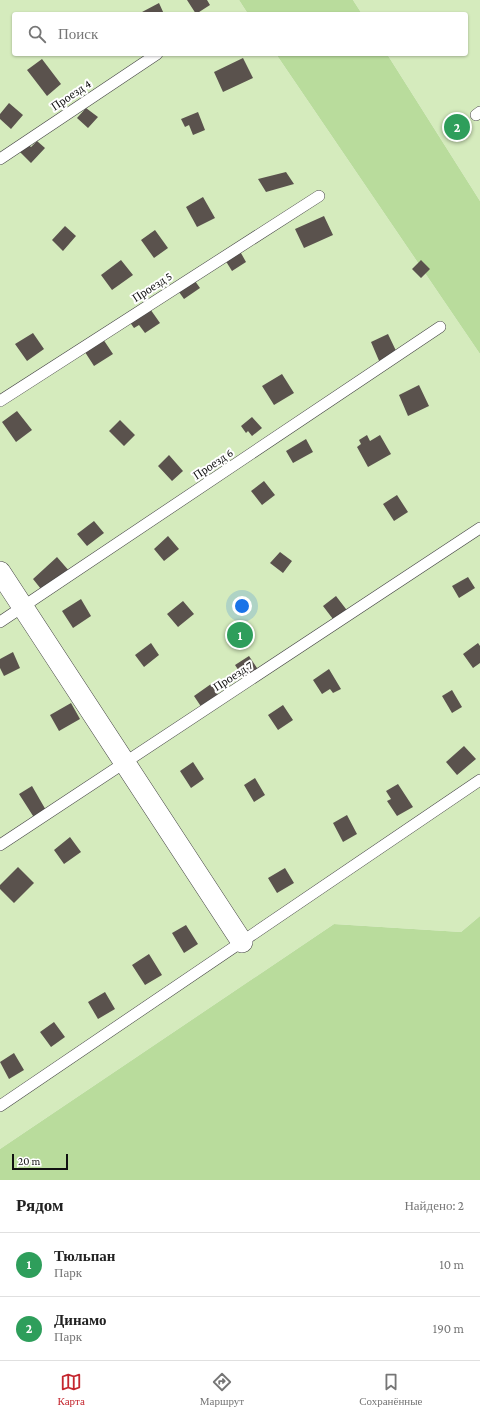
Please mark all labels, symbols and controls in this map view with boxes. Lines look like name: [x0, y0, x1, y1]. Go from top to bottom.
search box: [12, 12, 468, 56]
icon: search: [26, 23, 48, 45]
text: Поиск: [58, 26, 98, 42]
street label: Проезд 4: [48, 77, 94, 113]
pin: 2: [444, 112, 470, 142]
street label: Проезд 5: [129, 269, 175, 305]
street label: Проезд 6: [190, 446, 236, 482]
your location: [232, 596, 252, 616]
pin: 1: [227, 620, 253, 650]
street label: Проезд 7: [210, 658, 256, 694]
scale bar: [12, 1152, 68, 1171]
text: 20 m: [18, 1155, 40, 1167]
text: Рядом: [16, 1196, 64, 1215]
text: Найдено: 2: [404, 1198, 464, 1213]
text: Тюльпан: [54, 1248, 115, 1264]
text: 1: [27, 1257, 31, 1272]
text: 10 m: [439, 1257, 464, 1272]
text: Парк: [54, 1265, 82, 1280]
text: Динамо: [54, 1312, 107, 1328]
text: 2: [26, 1321, 32, 1336]
text: 190 m: [433, 1321, 464, 1336]
text: Парк: [54, 1329, 82, 1344]
tab: Карта: [58, 1371, 85, 1407]
tab: Маршрут: [200, 1371, 244, 1407]
tab: Сохранённые: [359, 1371, 422, 1407]

